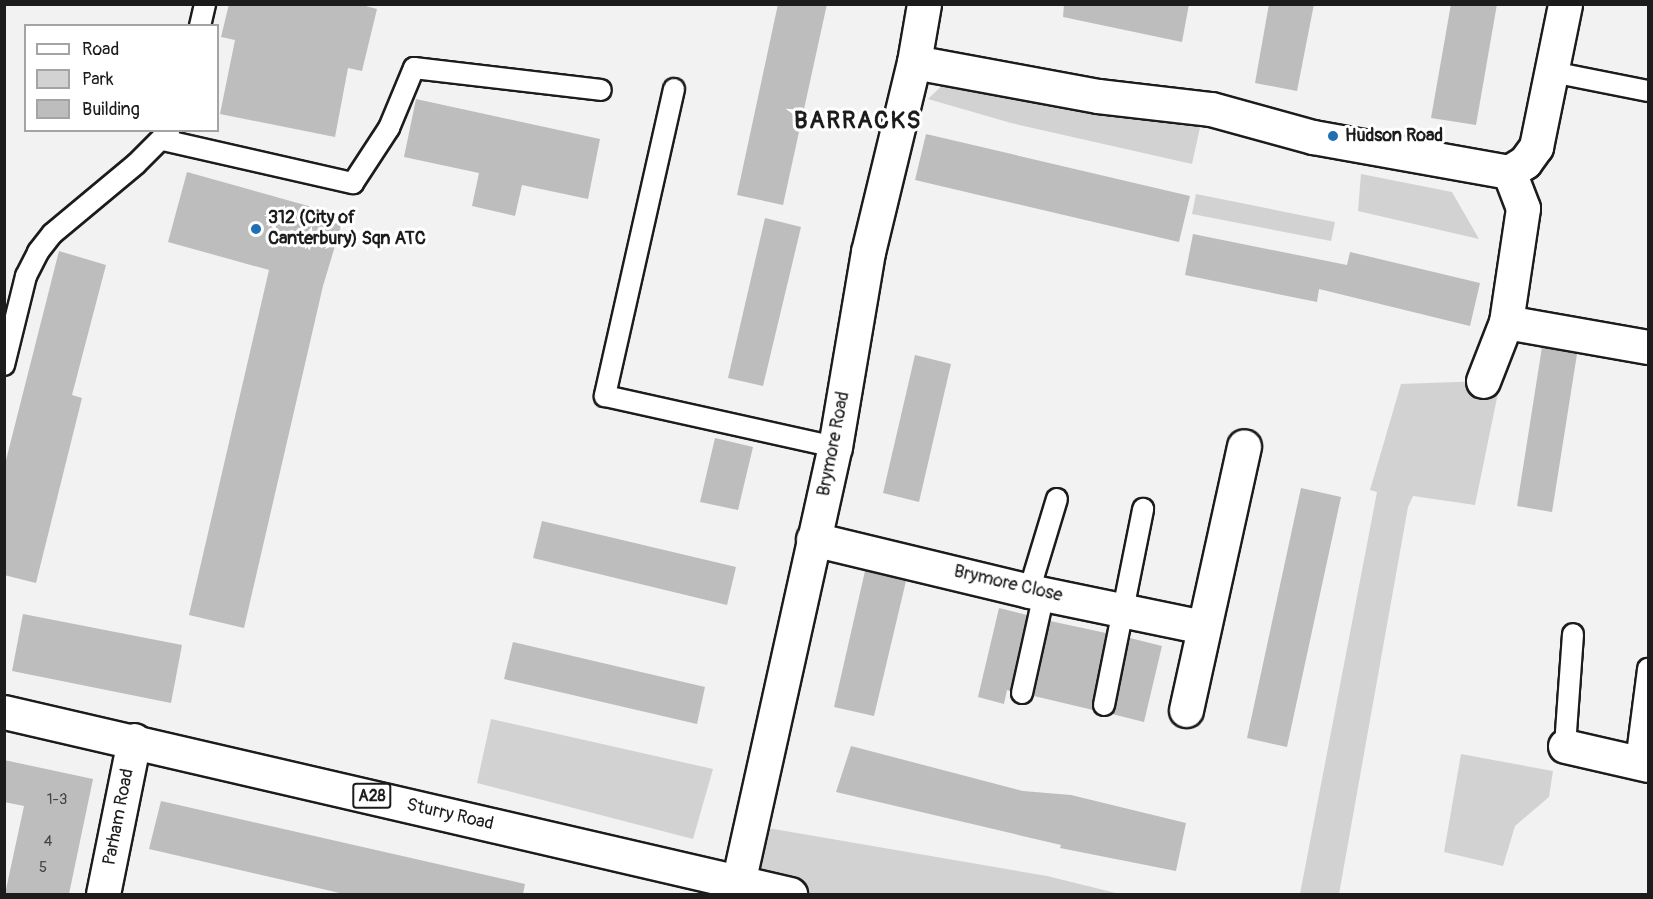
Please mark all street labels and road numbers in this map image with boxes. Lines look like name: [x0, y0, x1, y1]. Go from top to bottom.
street label: Brymore Road: [813, 390, 855, 498]
street label: Brymore Close: [952, 561, 1064, 607]
street label: Parham Road: [99, 767, 139, 867]
road number: A28: [351, 783, 393, 809]
street label: Sturry Road: [404, 795, 496, 835]

